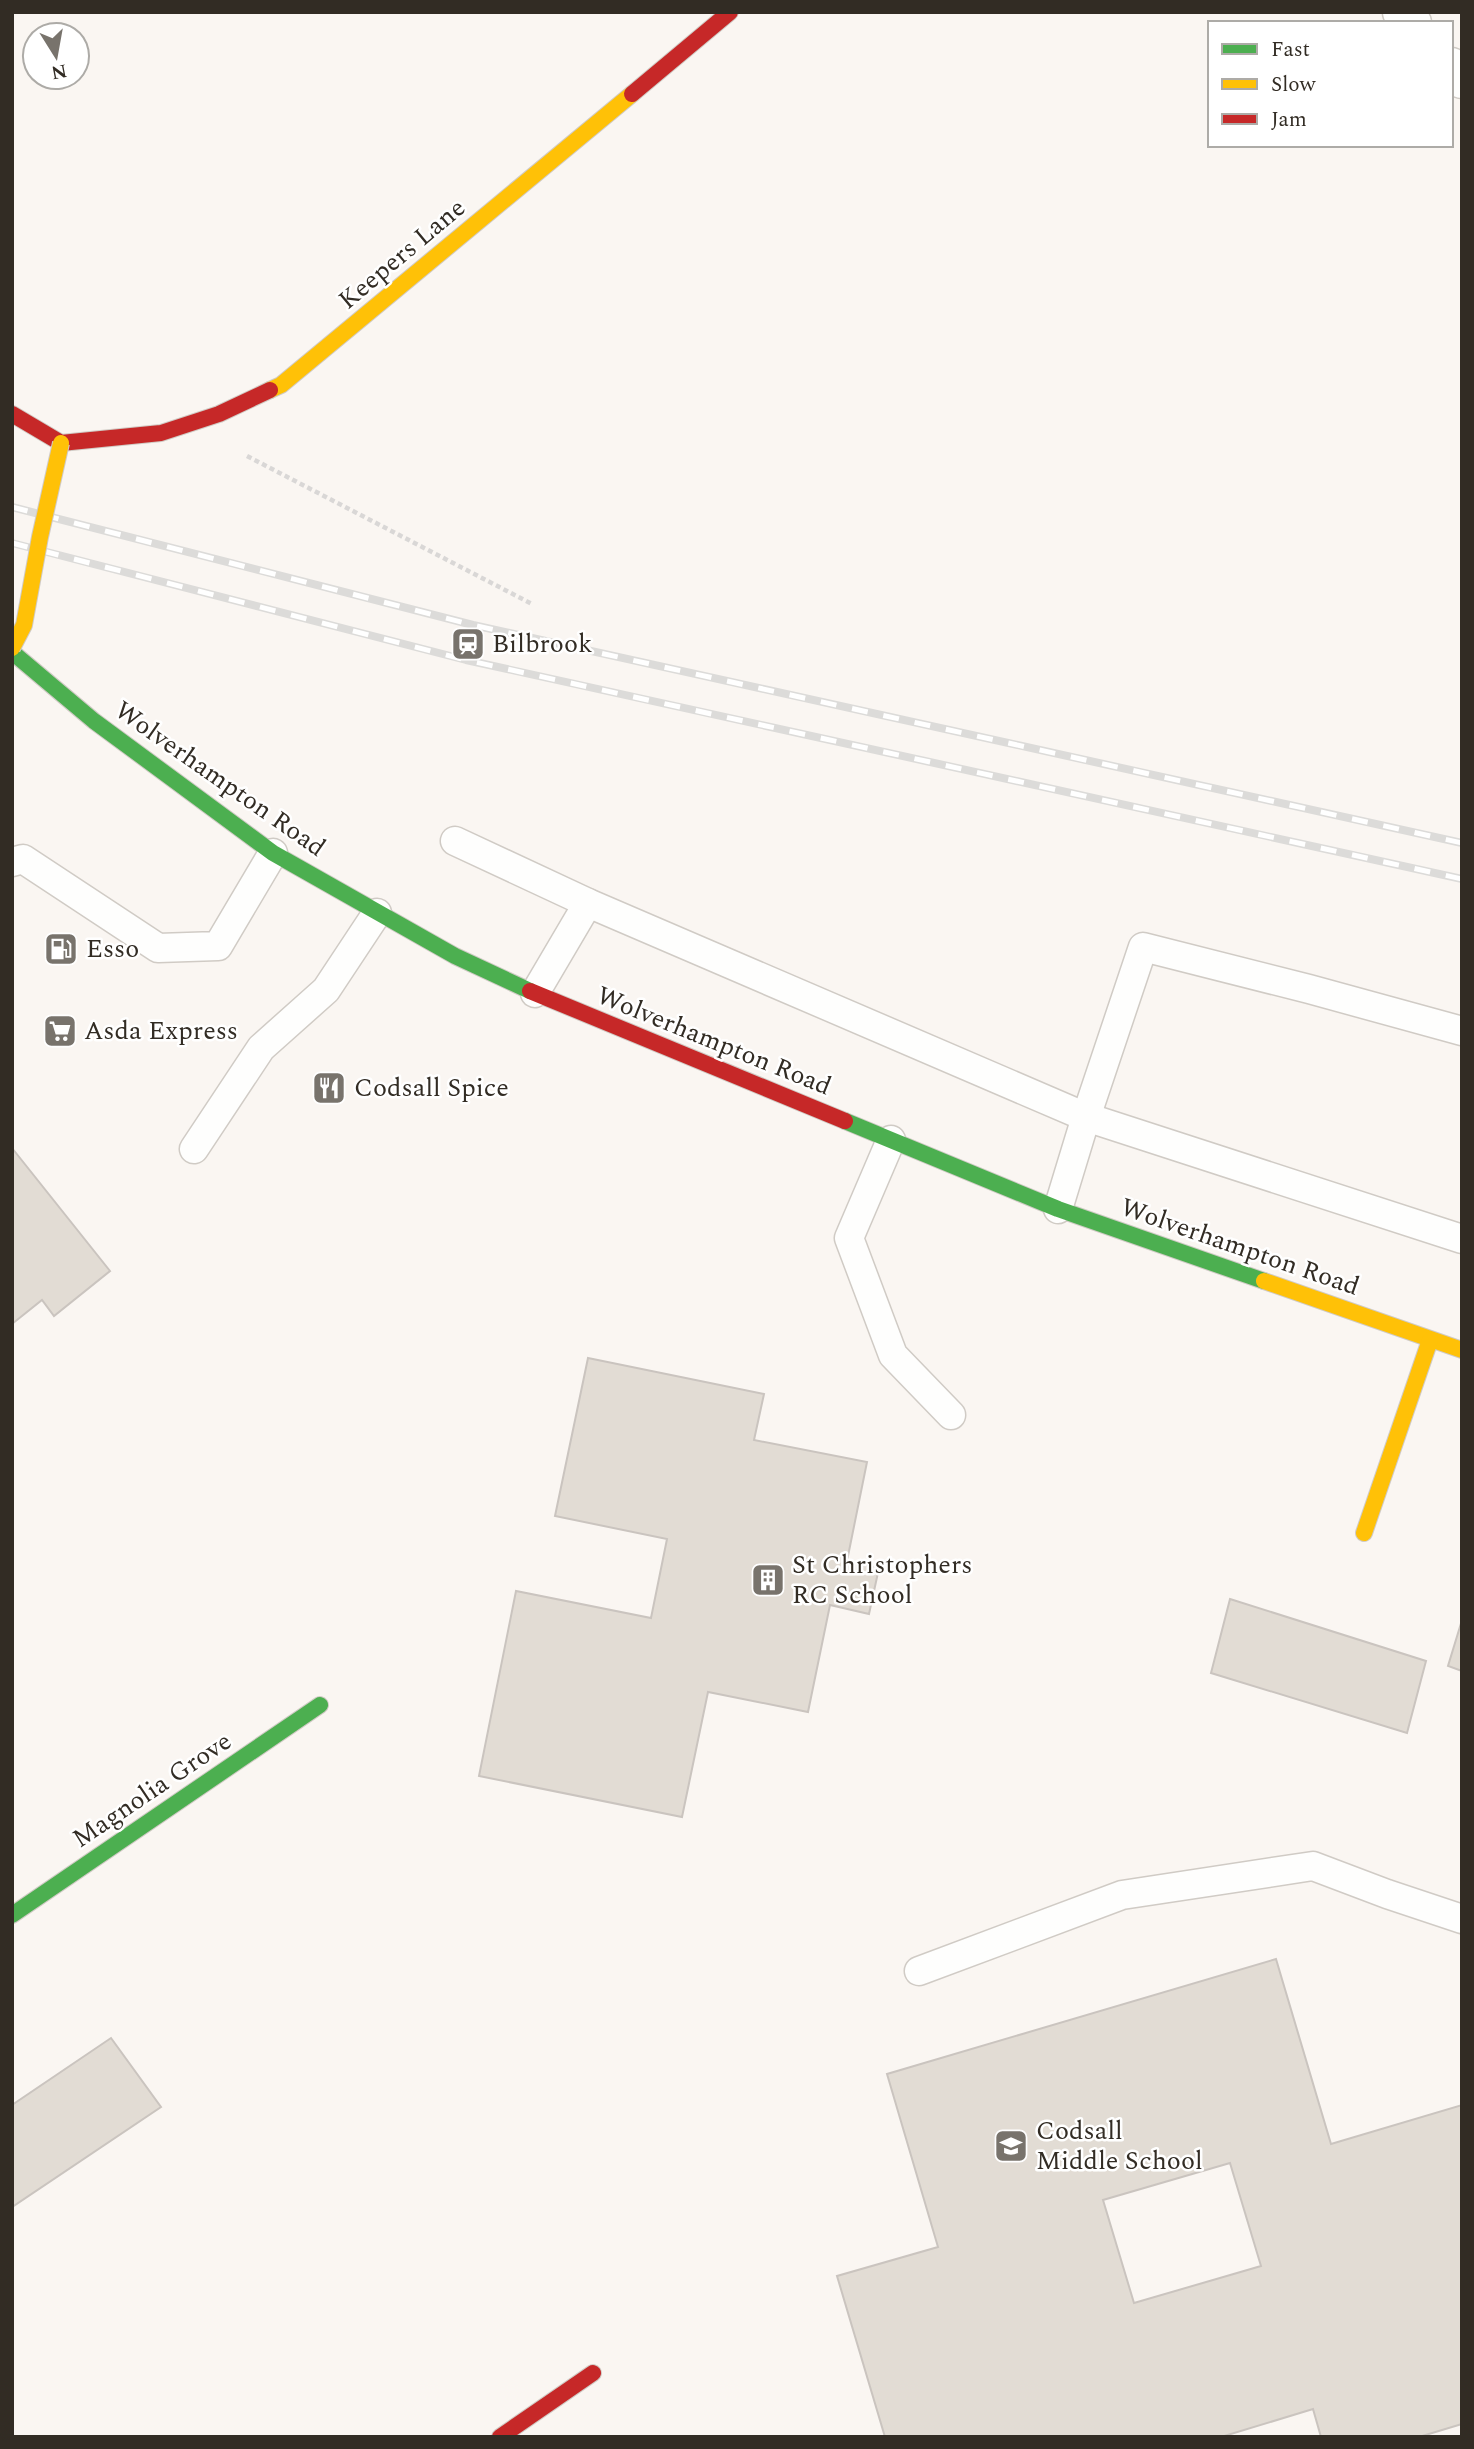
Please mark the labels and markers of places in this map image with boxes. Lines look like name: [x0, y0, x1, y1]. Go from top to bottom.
place label: Bilbrook: [492, 624, 593, 664]
station icon: Bilbrook: [449, 625, 487, 663]
place label: Esso: [86, 929, 139, 969]
fuel station icon: Esso: [42, 930, 80, 968]
place label: Asda Express: [84, 1011, 238, 1051]
supermarket icon: Asda Express: [41, 1012, 79, 1050]
place label: Codsall Spice: [354, 1068, 509, 1108]
restaurant icon: Codsall Spice: [310, 1069, 348, 1107]
place label: St Christophers RC School: [792, 1545, 972, 1615]
building icon: St Christophers RC School: [749, 1561, 787, 1599]
place label: Codsall Middle School: [1036, 2111, 1203, 2181]
school or university icon: Codsall Middle School: [992, 2127, 1030, 2165]

